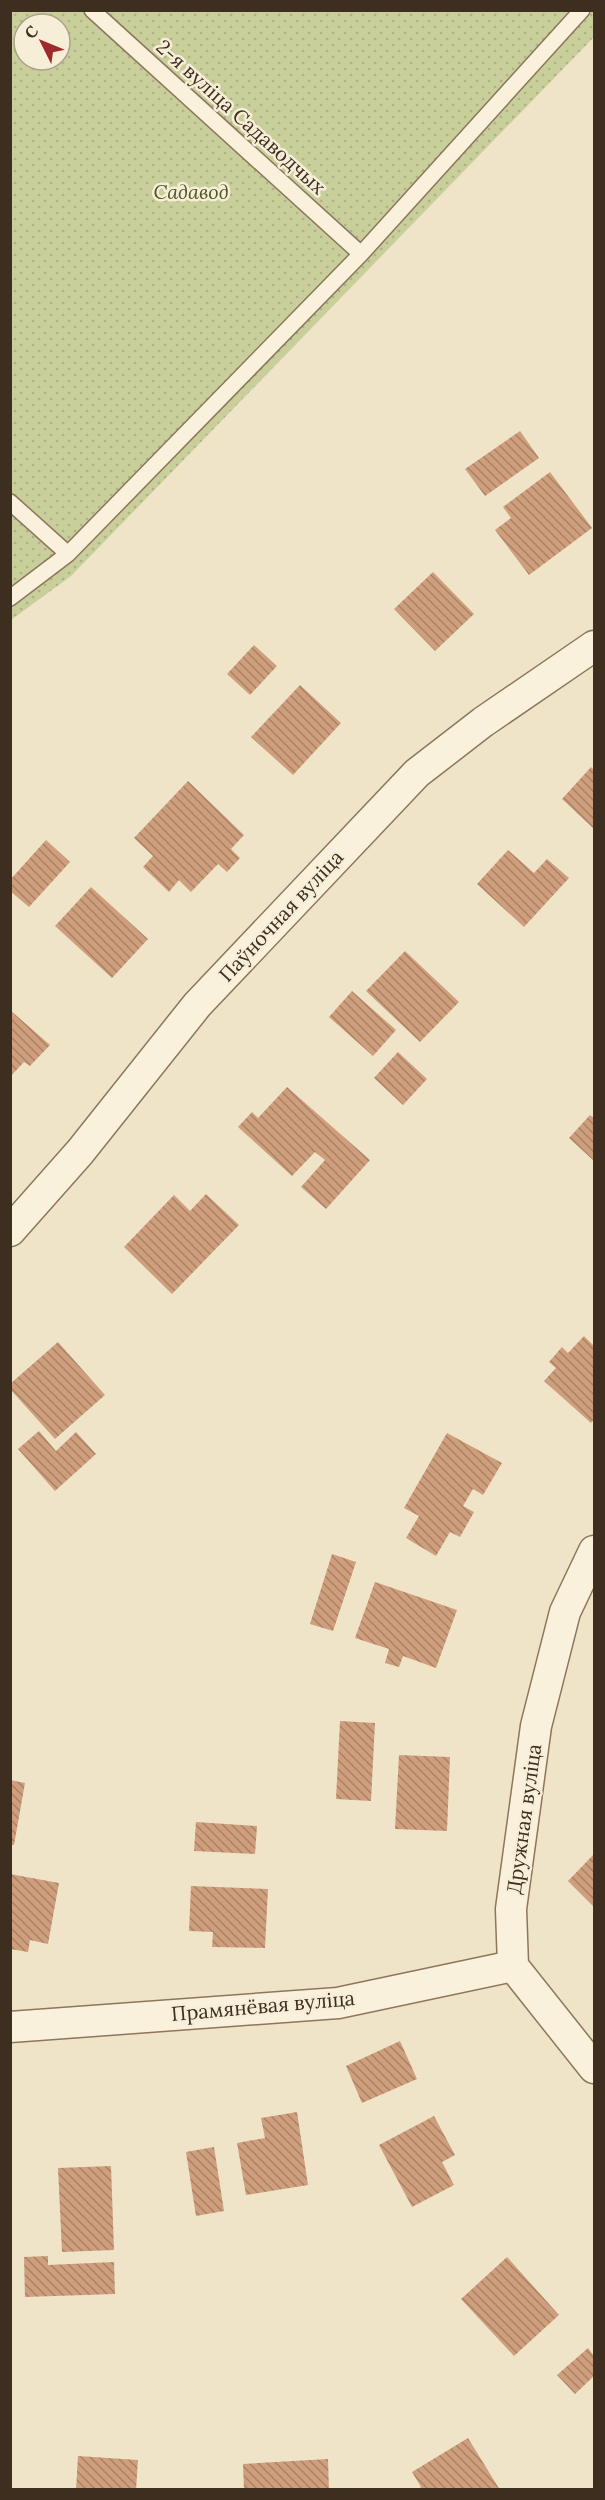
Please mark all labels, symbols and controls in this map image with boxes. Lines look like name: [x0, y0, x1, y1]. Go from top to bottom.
north arrow: [12, 12, 72, 72]
text: С: [20, 21, 42, 43]
street label: 2-я вуліца Садаводчых: [151, 35, 331, 199]
park label: Садавод: [153, 180, 229, 204]
street label: Паўночная вуліца: [213, 845, 348, 987]
street label: Дружная вуліца: [501, 1742, 546, 1896]
street label: Прамянёвая вуліца: [170, 1985, 356, 2026]

